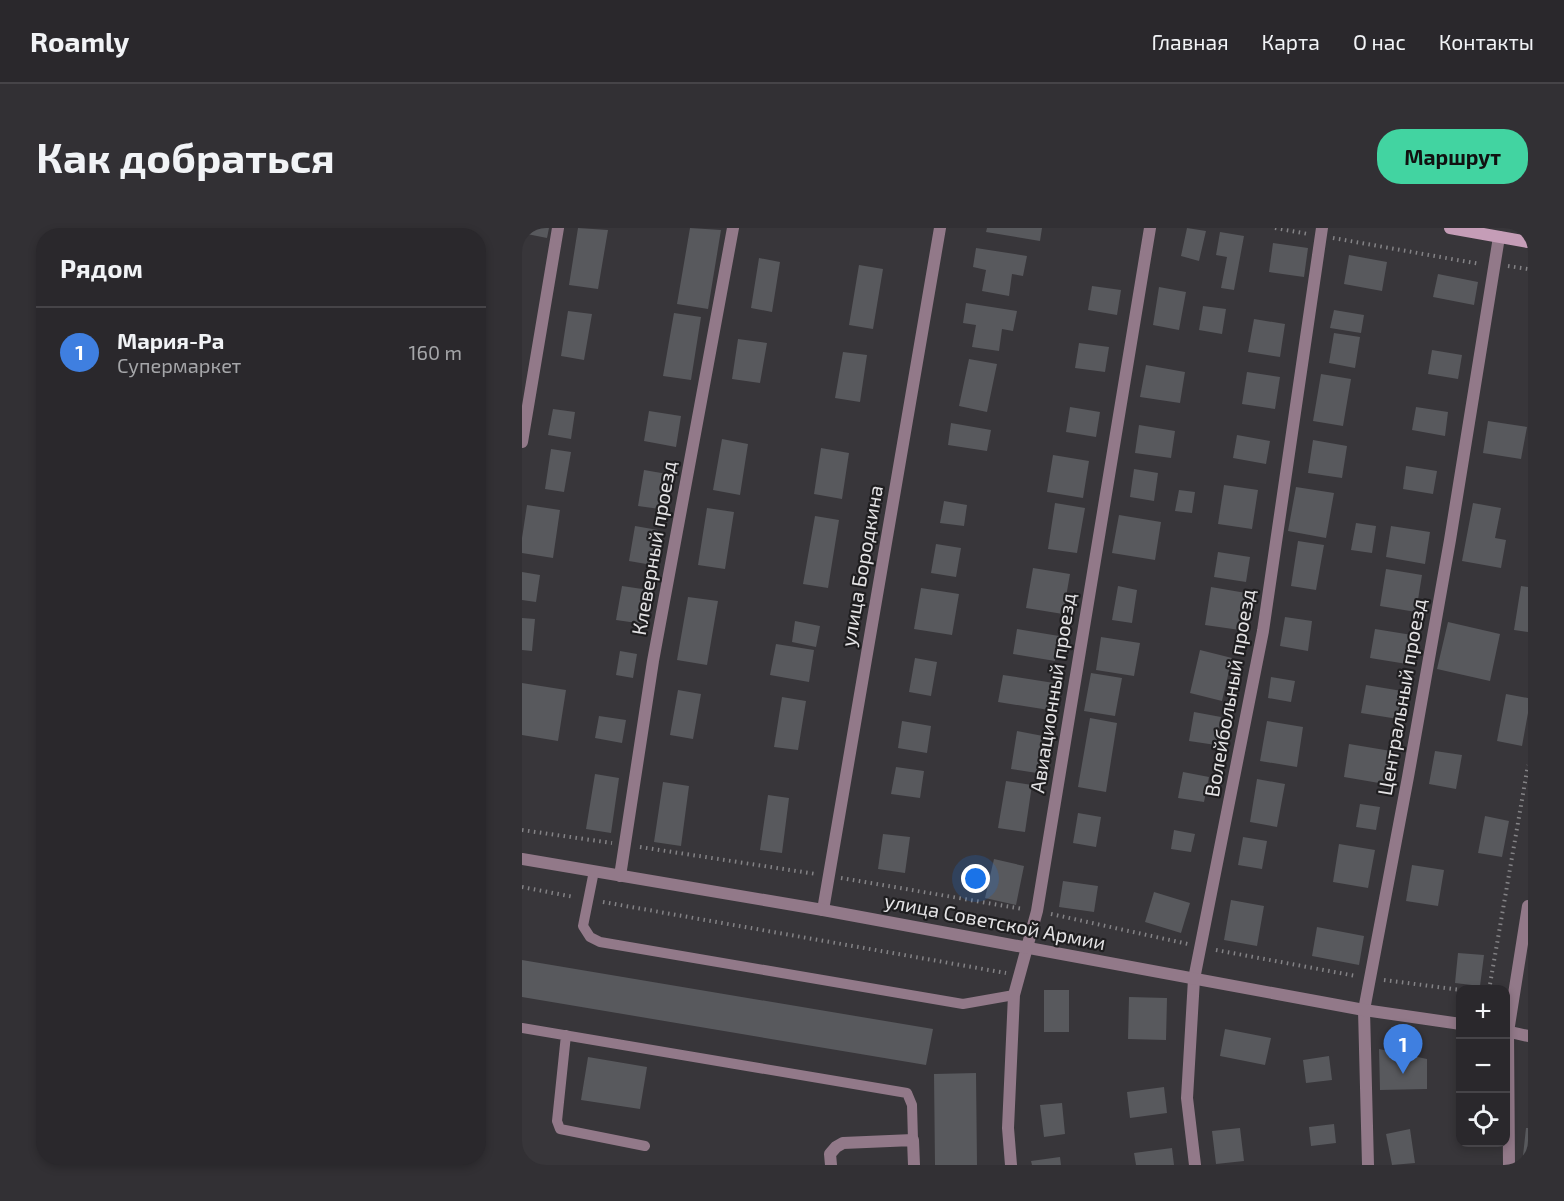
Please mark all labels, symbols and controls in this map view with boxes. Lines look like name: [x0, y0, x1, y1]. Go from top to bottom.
text: Roamly: [30, 24, 129, 58]
text: Главная: [1152, 29, 1229, 54]
text: Карта: [1262, 29, 1320, 54]
text: О нас: [1353, 29, 1406, 54]
text: Контакты: [1439, 29, 1534, 54]
button: Маршрут: [1377, 129, 1528, 184]
text: Как добраться: [36, 131, 335, 181]
text: Рядом: [60, 252, 143, 283]
text: Мария-Ра: [117, 327, 224, 353]
text: 1: [75, 340, 84, 364]
text: 160 m: [409, 340, 462, 364]
text: Супермаркет: [117, 353, 241, 377]
street label: Клеверный проезд: [626, 459, 680, 637]
street label: улица Бородкина: [835, 483, 888, 649]
street label: Волейбольный проезд: [1199, 587, 1259, 799]
street label: Авиационный проезд: [1024, 591, 1080, 795]
street label: Центральный проезд: [1372, 596, 1430, 797]
your location: [961, 864, 990, 893]
street label: улица Советской Армии: [882, 888, 1108, 955]
map controls: [1456, 985, 1510, 1147]
button: +: [1456, 985, 1510, 1039]
pin: 1: [1384, 1024, 1422, 1074]
button: −: [1456, 1039, 1510, 1093]
button: locate: [1456, 1093, 1510, 1147]

